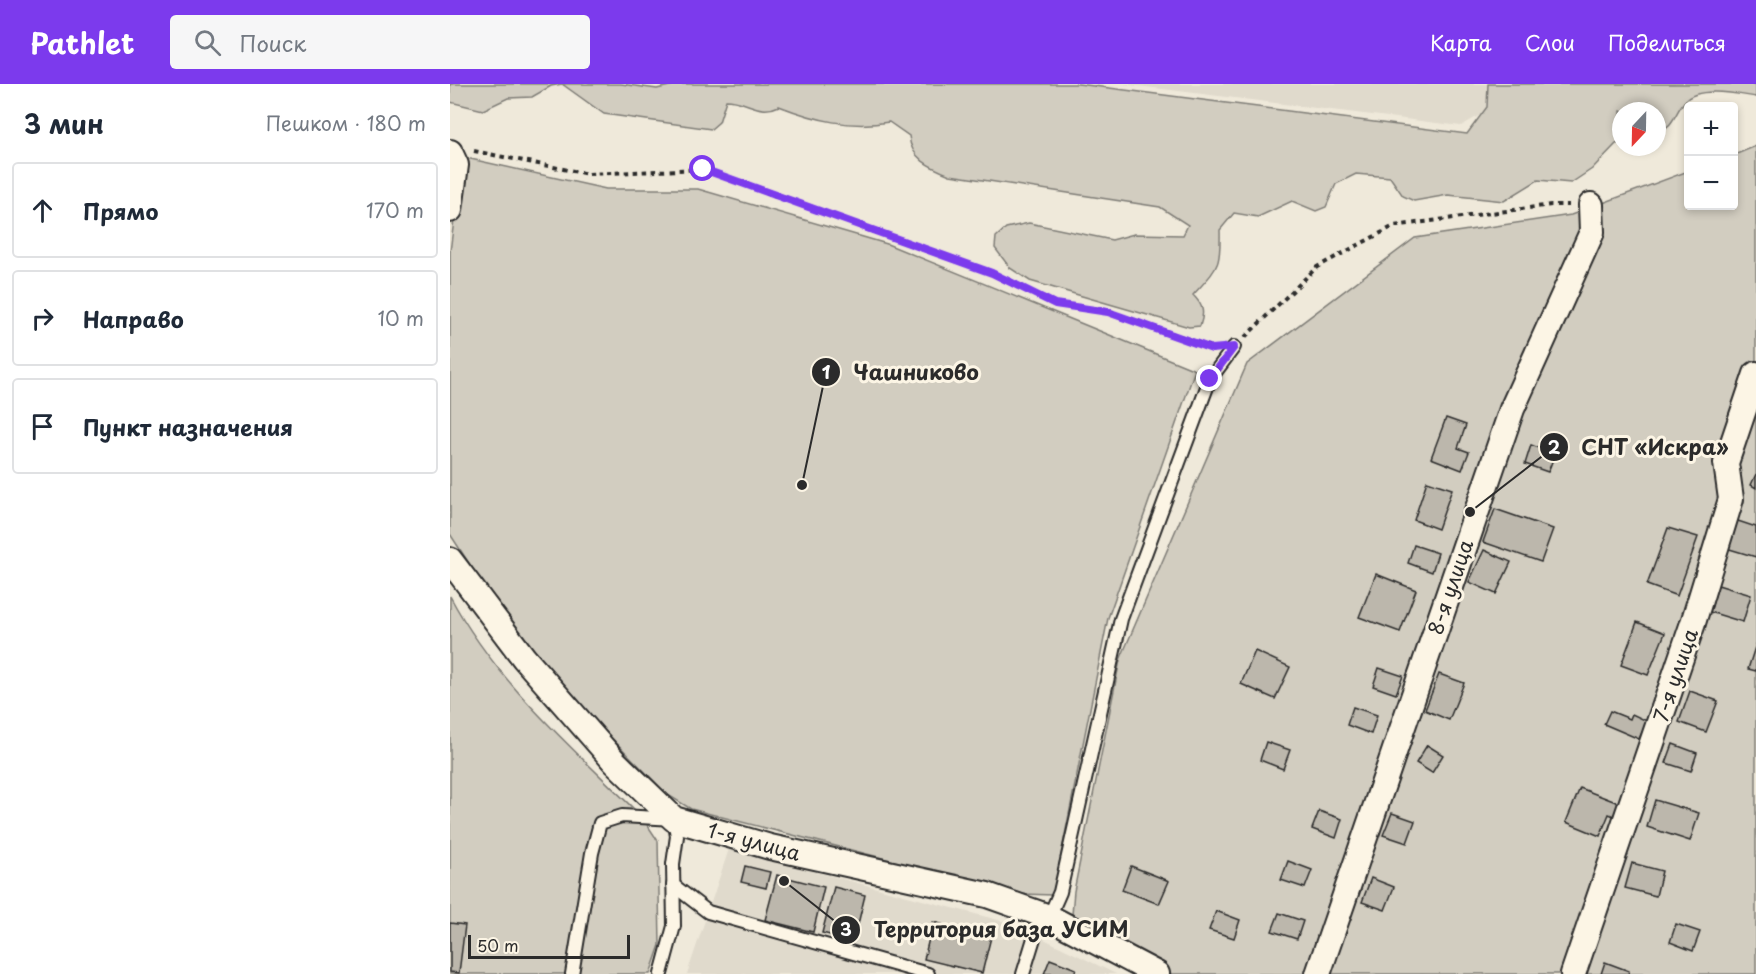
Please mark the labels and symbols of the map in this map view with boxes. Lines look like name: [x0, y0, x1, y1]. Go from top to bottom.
north arrow: [1612, 102, 1666, 156]
route start: [689, 155, 715, 181]
callout: Чашниково: [811, 353, 991, 392]
text: Чашниково: [853, 355, 979, 387]
text: 1: [822, 358, 831, 385]
route end: [1196, 365, 1222, 391]
callout: СНТ «Искра»: [1539, 428, 1740, 467]
text: СНТ «Искра»: [1581, 430, 1729, 462]
text: 2: [1548, 433, 1561, 460]
street label: 8-я улица: [1420, 535, 1480, 639]
street label: 7-я улица: [1645, 624, 1705, 726]
street label: 1-я улица: [704, 814, 804, 868]
callout: Территория база УСИМ: [831, 911, 1141, 950]
text: Территория база УСИМ: [874, 912, 1128, 944]
text: 3: [840, 915, 852, 942]
scale bar: [468, 932, 630, 960]

